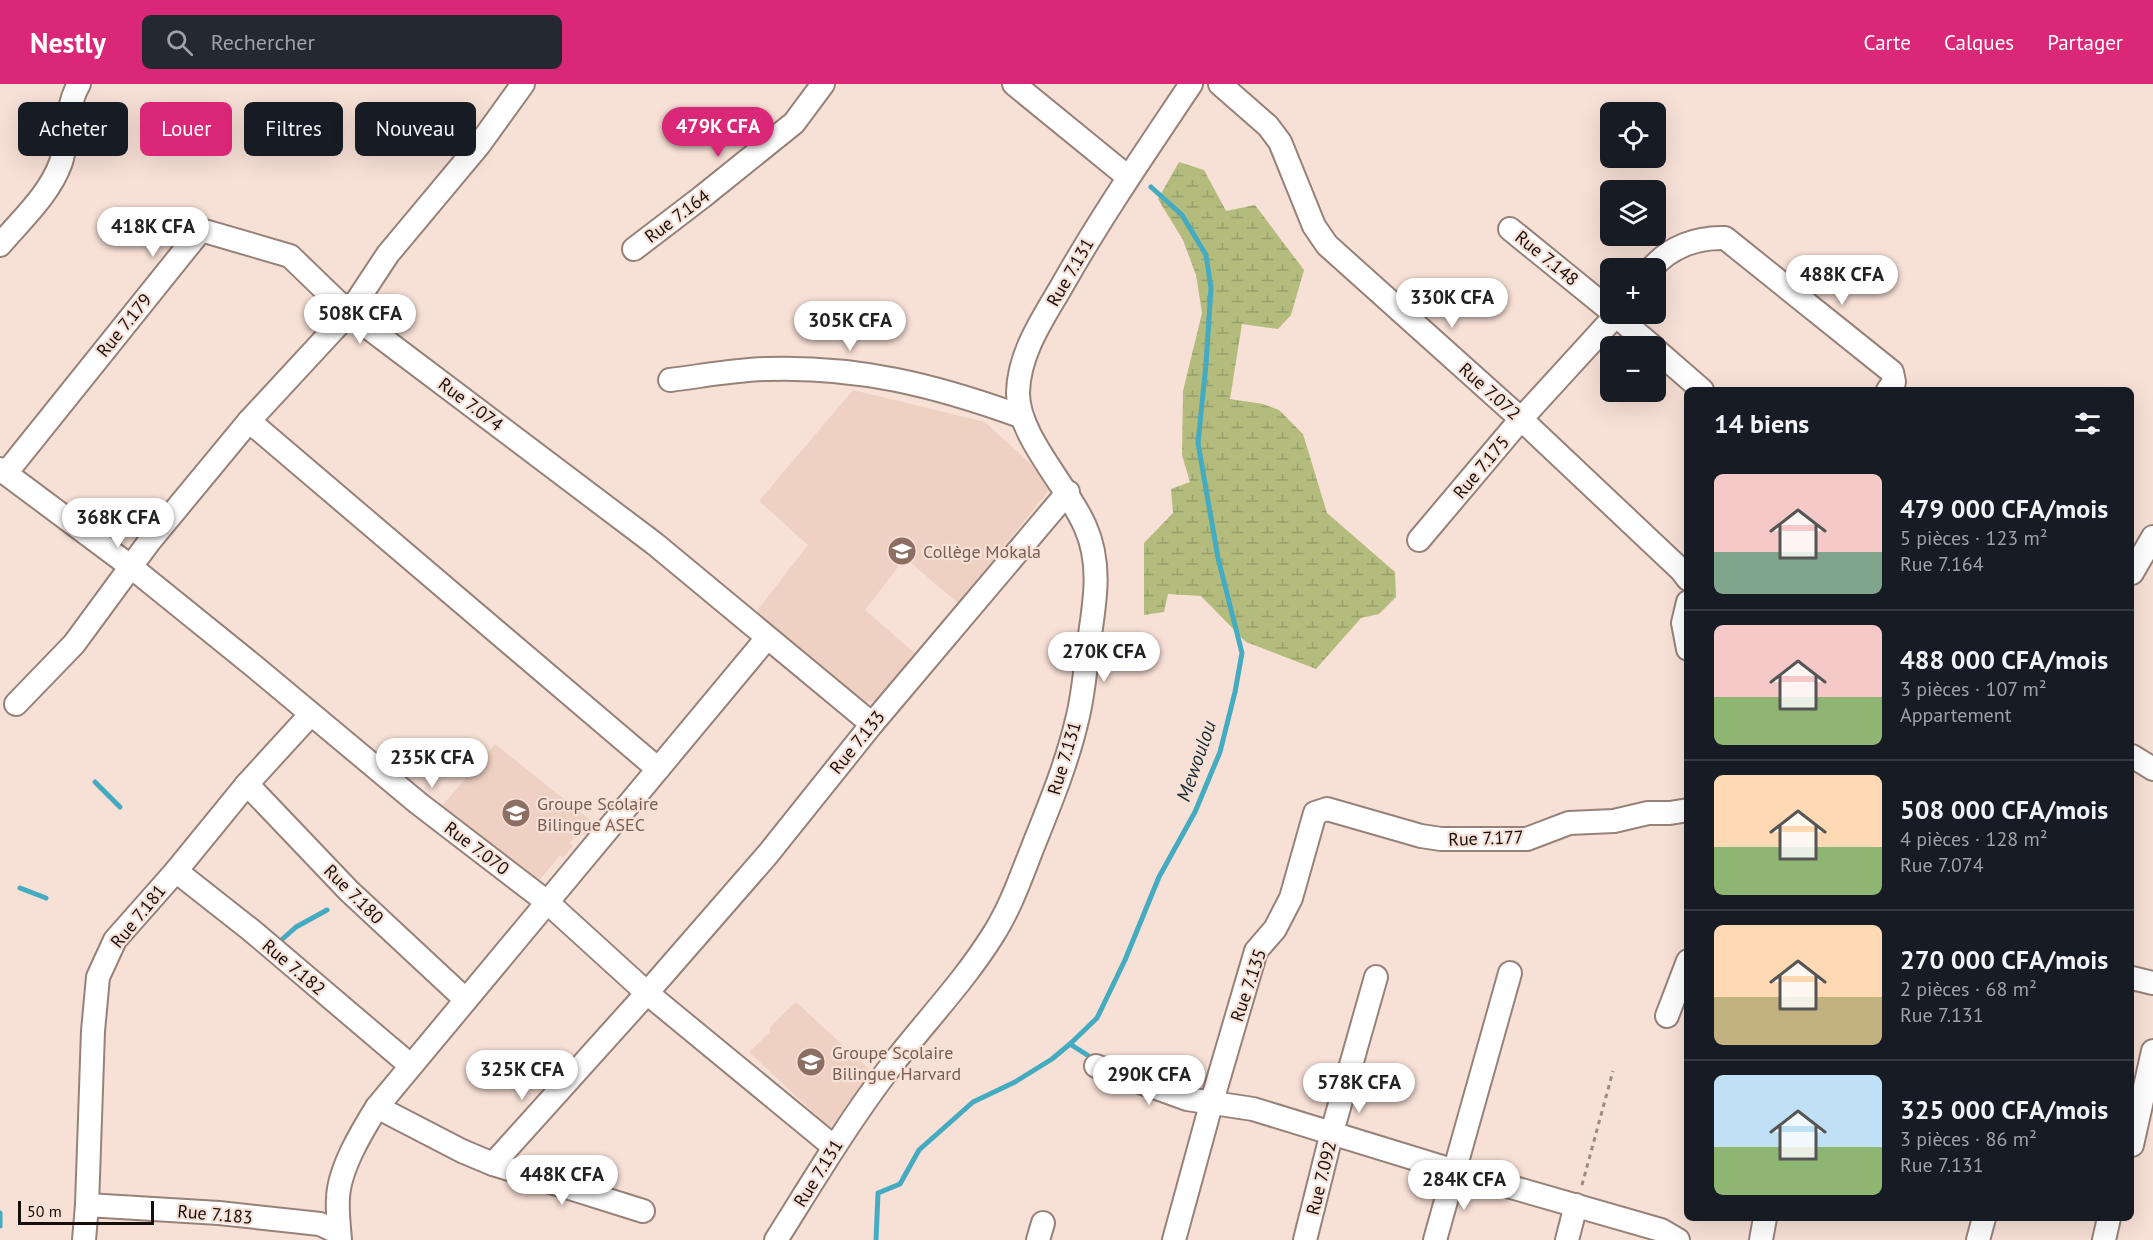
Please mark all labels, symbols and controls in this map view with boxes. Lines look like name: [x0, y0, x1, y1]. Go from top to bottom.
search box: [142, 15, 562, 69]
text: Nestly: [30, 24, 106, 61]
icon: search: [163, 26, 196, 59]
text: Rechercher: [211, 28, 315, 56]
text: Carte: [1864, 29, 1911, 56]
text: Calques: [1944, 29, 2014, 56]
text: Partager: [2047, 29, 2123, 56]
chip: Acheter: [18, 102, 128, 156]
chip: Louer: [140, 102, 232, 156]
chip: Filtres: [244, 102, 343, 156]
chip: Nouveau: [355, 102, 476, 156]
map controls: [1600, 102, 1666, 402]
button: locate: [1600, 102, 1666, 168]
pin: 479K CFA: [656, 107, 780, 158]
text: 479K CFA: [676, 113, 760, 139]
button: layers: [1600, 180, 1666, 246]
street label: Rue 7.164: [640, 184, 714, 248]
pin: 418K CFA: [91, 207, 215, 258]
text: 418K CFA: [111, 213, 195, 239]
street label: Rue 7.148: [1511, 225, 1583, 291]
street label: Rue 7.131: [1041, 234, 1099, 310]
pin: 488K CFA: [1780, 255, 1904, 306]
button: +: [1600, 258, 1666, 324]
text: 488K CFA: [1800, 261, 1884, 287]
pin: 330K CFA: [1390, 278, 1514, 329]
text: 330K CFA: [1410, 284, 1494, 310]
street label: Rue 7.179: [91, 289, 157, 361]
pin: 508K CFA: [298, 294, 422, 345]
text: 508K CFA: [318, 300, 402, 326]
pin: 305K CFA: [788, 301, 912, 352]
text: 305K CFA: [808, 307, 892, 333]
button: −: [1600, 336, 1666, 402]
street label: Rue 7.072: [1454, 357, 1526, 425]
street label: Rue 7.074: [434, 372, 508, 436]
text: 14 biens: [1714, 407, 1809, 440]
icon: filters: [2071, 407, 2104, 440]
street label: Rue 7.175: [1448, 431, 1514, 503]
text: 479 000 CFA/mois: [1900, 492, 2108, 525]
pin: 368K CFA: [56, 498, 180, 549]
icon: home: [1762, 498, 1834, 570]
text: 368K CFA: [76, 504, 160, 530]
text: 5 pièces · 123 m²: [1900, 525, 2048, 551]
school or university icon: Collège Mokala: [886, 535, 918, 567]
place label: Collège Mokala: [923, 540, 1041, 563]
text: Rue 7.164: [1900, 551, 1984, 577]
pin: 270K CFA: [1042, 632, 1166, 683]
text: 270K CFA: [1062, 638, 1146, 664]
text: 488 000 CFA/mois: [1900, 643, 2108, 676]
icon: home: [1762, 649, 1834, 721]
text: 3 pièces · 107 m²: [1900, 676, 2047, 702]
text: Appartement: [1900, 702, 2012, 728]
street label: Rue 7.133: [824, 706, 890, 778]
water label: Mewoulou: [1170, 717, 1222, 805]
street label: Rue 7.131: [1042, 719, 1086, 797]
pin: 235K CFA: [370, 738, 494, 789]
text: 235K CFA: [390, 744, 474, 770]
place label: Groupe Scolaire Bilingue ASEC: [537, 792, 658, 836]
text: 508 000 CFA/mois: [1900, 793, 2108, 826]
school or university icon: Groupe Scolaire Bilingue ASEC: [500, 797, 532, 829]
icon: home: [1762, 799, 1834, 871]
street label: Rue 7.070: [440, 816, 514, 880]
street label: Rue 7.177: [1448, 825, 1524, 851]
text: 4 pièces · 128 m²: [1900, 826, 2048, 852]
text: Rue 7.074: [1900, 852, 1984, 878]
street label: Rue 7.180: [319, 859, 389, 929]
street label: Rue 7.181: [105, 880, 171, 952]
street label: Rue 7.182: [258, 934, 330, 1000]
text: 270 000 CFA/mois: [1900, 943, 2108, 976]
street label: Rue 7.135: [1225, 946, 1271, 1024]
icon: home: [1762, 949, 1834, 1021]
text: 2 pièces · 68 m²: [1900, 976, 2037, 1002]
text: Rue 7.131: [1900, 1002, 1984, 1028]
place label: Groupe Scolaire Bilingue Harvard: [832, 1041, 961, 1085]
school or university icon: Groupe Scolaire Bilingue Harvard: [795, 1046, 827, 1078]
pin: 325K CFA: [460, 1050, 584, 1101]
pin: 290K CFA: [1087, 1055, 1211, 1106]
text: 325K CFA: [480, 1056, 564, 1082]
text: 290K CFA: [1107, 1061, 1191, 1087]
pin: 578K CFA: [1297, 1063, 1421, 1114]
text: 578K CFA: [1317, 1069, 1401, 1095]
text: 325 000 CFA/mois: [1900, 1093, 2108, 1126]
icon: home: [1762, 1099, 1834, 1171]
text: 3 pièces · 86 m²: [1900, 1126, 2037, 1152]
street label: Rue 7.131: [788, 1135, 848, 1211]
street label: Rue 7.092: [1301, 1139, 1341, 1217]
text: Rue 7.131: [1900, 1152, 1984, 1178]
pin: 448K CFA: [500, 1155, 624, 1206]
pin: 284K CFA: [1402, 1160, 1526, 1211]
text: 448K CFA: [520, 1161, 604, 1187]
text: 284K CFA: [1422, 1166, 1506, 1192]
scale bar: [18, 1198, 154, 1226]
street label: Rue 7.183: [176, 1199, 254, 1229]
text: 50 m: [27, 1201, 62, 1221]

